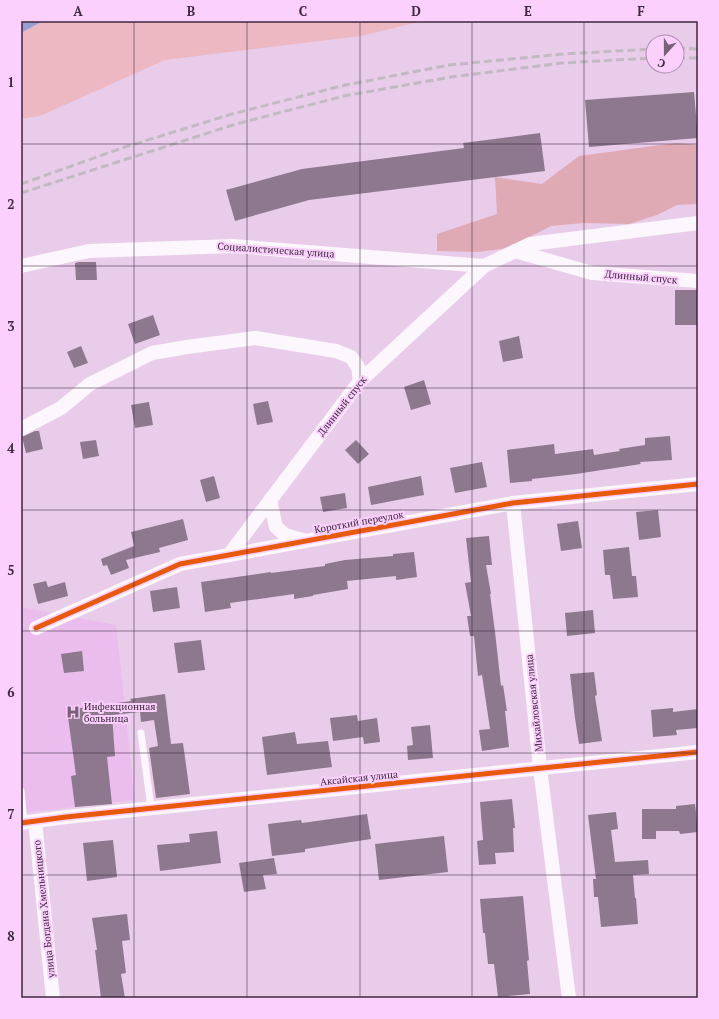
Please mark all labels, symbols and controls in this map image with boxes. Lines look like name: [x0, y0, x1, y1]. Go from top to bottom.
text: A: [73, 2, 83, 20]
text: B: [187, 2, 195, 20]
text: C: [299, 2, 307, 20]
text: D: [411, 2, 421, 20]
text: E: [524, 2, 532, 20]
text: F: [637, 2, 645, 20]
north arrow: [645, 34, 685, 74]
text: С: [656, 56, 667, 71]
text: 1: [7, 73, 15, 91]
text: 2: [7, 195, 15, 213]
street label: Социалистическая улица: [217, 239, 335, 261]
street label: Длинный спуск: [604, 267, 678, 287]
text: 3: [7, 317, 15, 335]
street label: Длинный спуск: [315, 373, 370, 439]
text: 4: [7, 439, 15, 457]
street label: Короткий переулок: [313, 508, 405, 536]
text: 5: [7, 561, 15, 579]
street label: Михайловская улица: [522, 654, 546, 752]
text: 6: [7, 683, 15, 701]
place label: Инфекционная больница: [84, 700, 156, 725]
hospital icon: Инфекционная больница: [65, 704, 81, 720]
street label: Аксайская улица: [319, 767, 399, 789]
text: 7: [7, 805, 15, 823]
street label: улица Богдана Хмельницкого: [30, 839, 58, 979]
text: 8: [7, 927, 15, 945]

